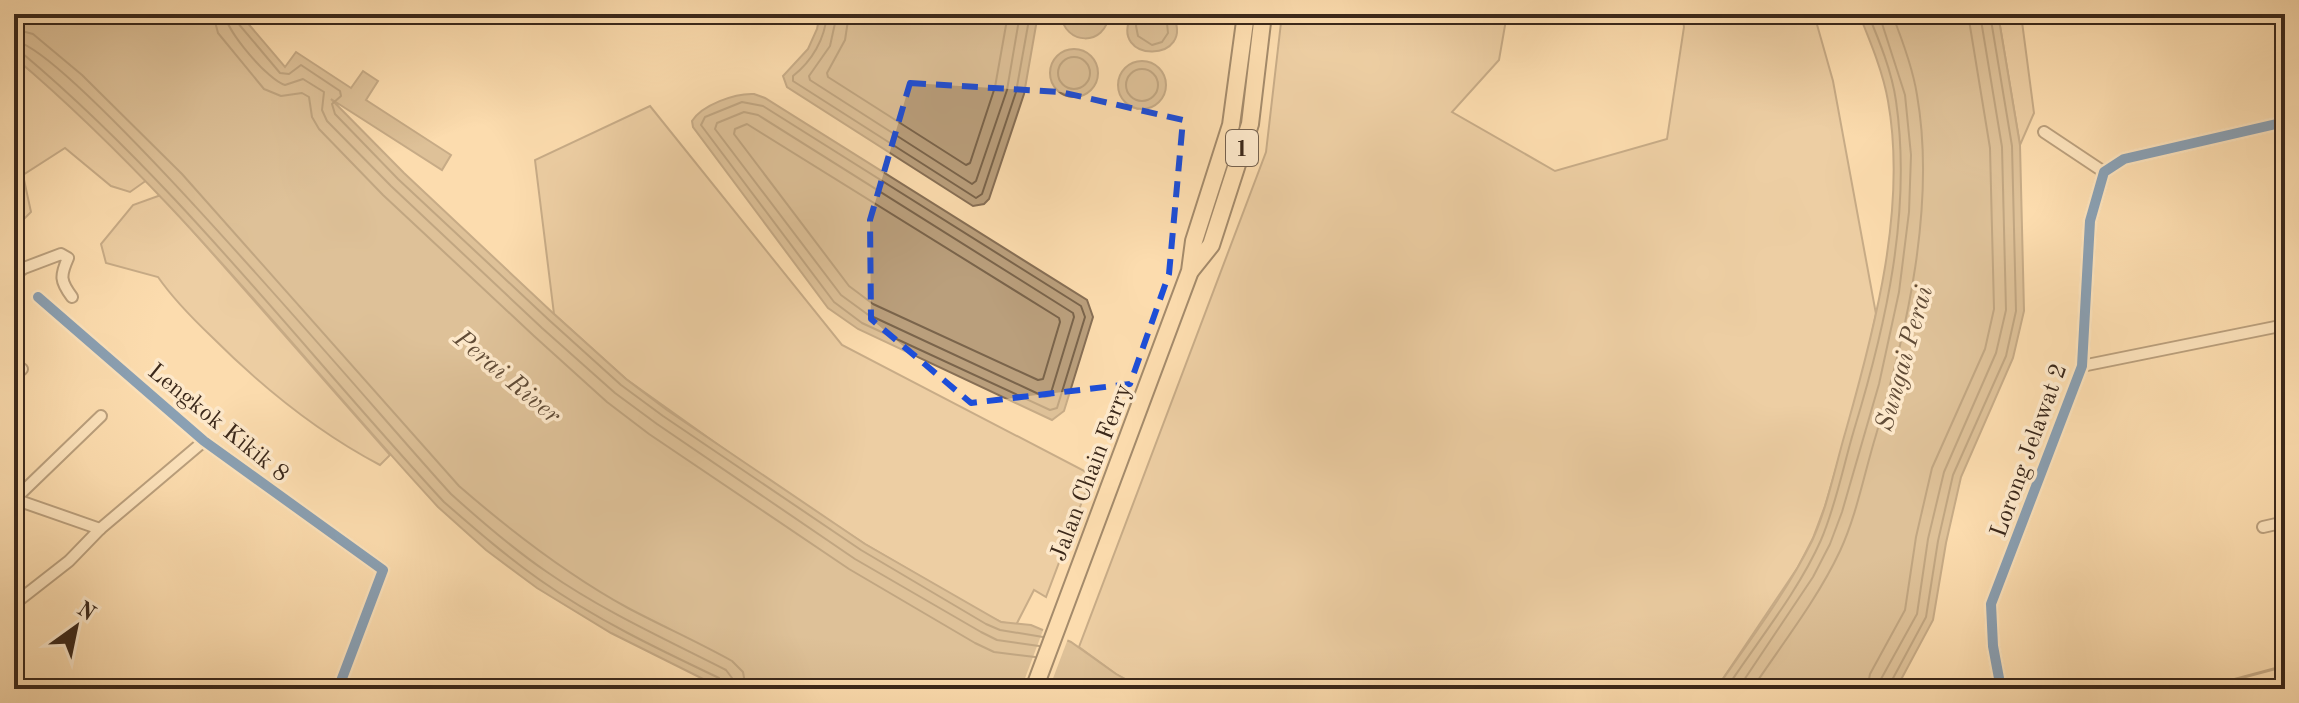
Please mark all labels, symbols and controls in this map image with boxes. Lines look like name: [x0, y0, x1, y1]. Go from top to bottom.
road number: 1: [1226, 130, 1258, 166]
water label: Sungai Perai: [1872, 283, 1938, 434]
water label: Perai River: [448, 325, 566, 430]
street label: Lengkok Kikik 8: [143, 360, 293, 487]
street label: Lorong Jelawat 2: [1987, 361, 2072, 541]
street label: Jalan Chain Ferry: [1047, 380, 1137, 565]
north arrow: [36, 587, 116, 667]
text: N: [73, 598, 99, 626]

